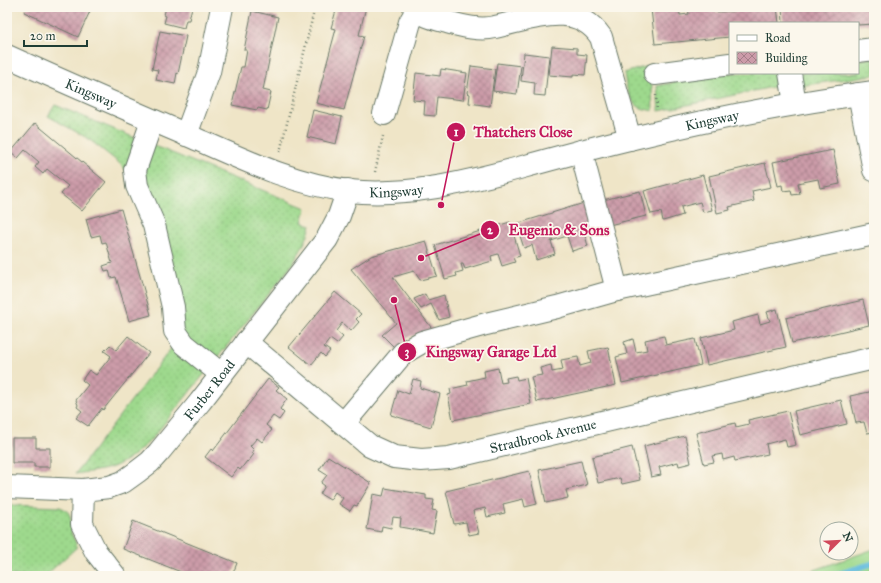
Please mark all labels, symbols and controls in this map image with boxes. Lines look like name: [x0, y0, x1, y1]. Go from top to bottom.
scale bar: [24, 22, 87, 48]
legend: [729, 22, 859, 74]
text: 20 m: [30, 29, 56, 43]
text: Road: [765, 31, 791, 45]
text: Building: [765, 51, 808, 66]
street label: Kingsway: [63, 75, 120, 112]
street label: Kingsway: [683, 106, 741, 134]
callout: Thatchers Close: [446, 118, 581, 145]
text: Thatchers Close: [472, 123, 573, 141]
text: 1: [454, 125, 459, 139]
street label: Kingsway: [369, 181, 425, 201]
callout: Eugenio & Sons: [480, 216, 617, 243]
text: Eugenio & Sons: [509, 221, 610, 240]
text: 2: [487, 223, 494, 237]
callout: Kingsway Garage Ltd: [397, 338, 564, 365]
text: Kingsway Garage Ltd: [425, 343, 557, 362]
text: 3: [405, 345, 410, 360]
street label: Furber Road: [180, 356, 238, 424]
street label: Stradbrook Avenue: [488, 415, 598, 457]
north arrow: [819, 521, 859, 561]
text: N: [840, 530, 856, 545]

